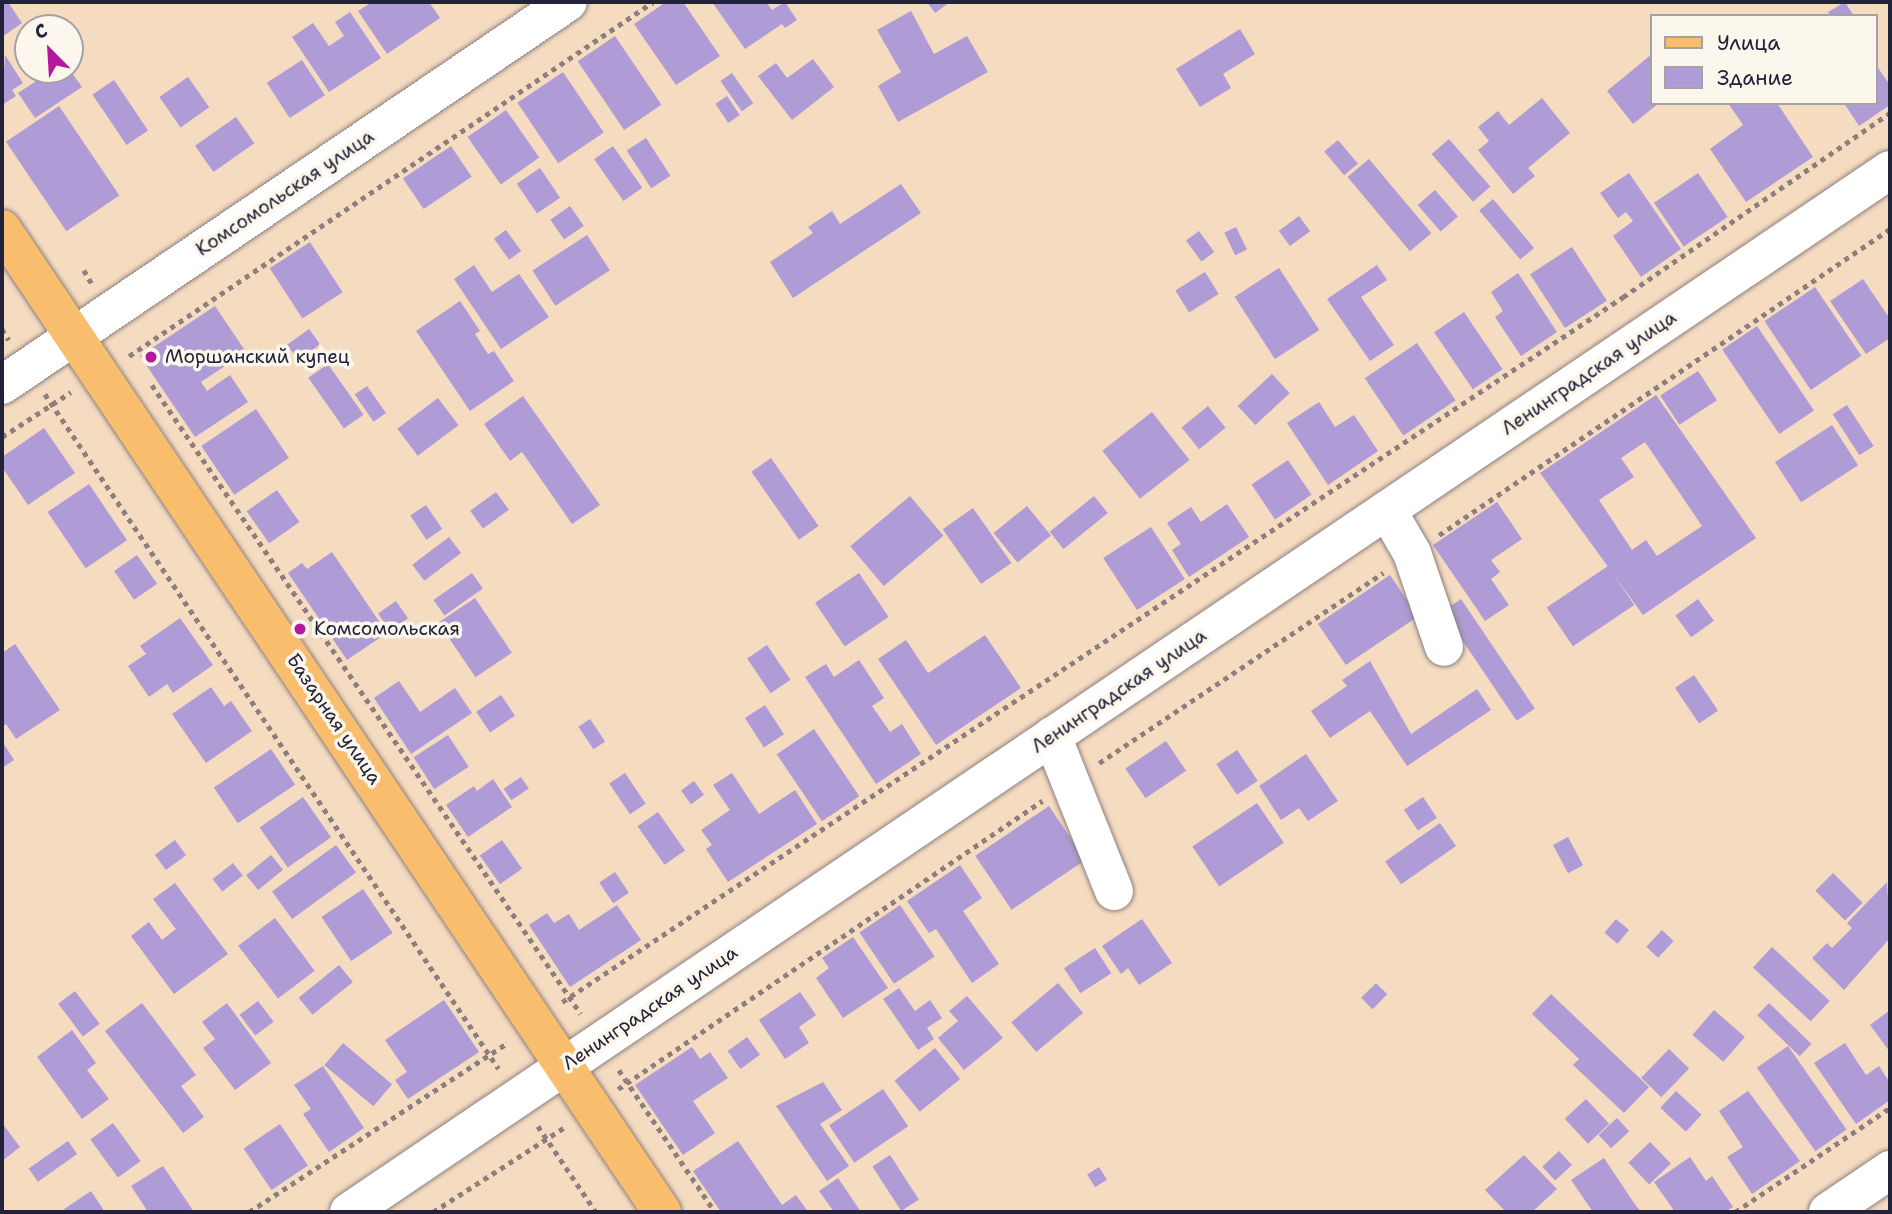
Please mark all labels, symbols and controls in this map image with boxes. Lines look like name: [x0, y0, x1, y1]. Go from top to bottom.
north arrow: [14, 14, 84, 84]
legend: [1650, 14, 1878, 105]
text: С: [31, 17, 51, 45]
text: Улица: [1717, 29, 1780, 57]
text: Здание: [1717, 64, 1793, 92]
street label: Комсомольская улица: [192, 125, 378, 261]
street label: Ленинградская улица: [1497, 306, 1681, 440]
place label: Моршанский купец: [165, 346, 350, 368]
marker: Моршанский купец: [143, 349, 159, 365]
place label: Комсомольская: [314, 618, 460, 640]
marker: Комсомольская: [292, 621, 308, 637]
street label: Ленинградская улица: [1027, 624, 1211, 758]
street label: Базарная улица: [282, 649, 386, 789]
street label: Ленинградская улица: [558, 941, 742, 1075]

